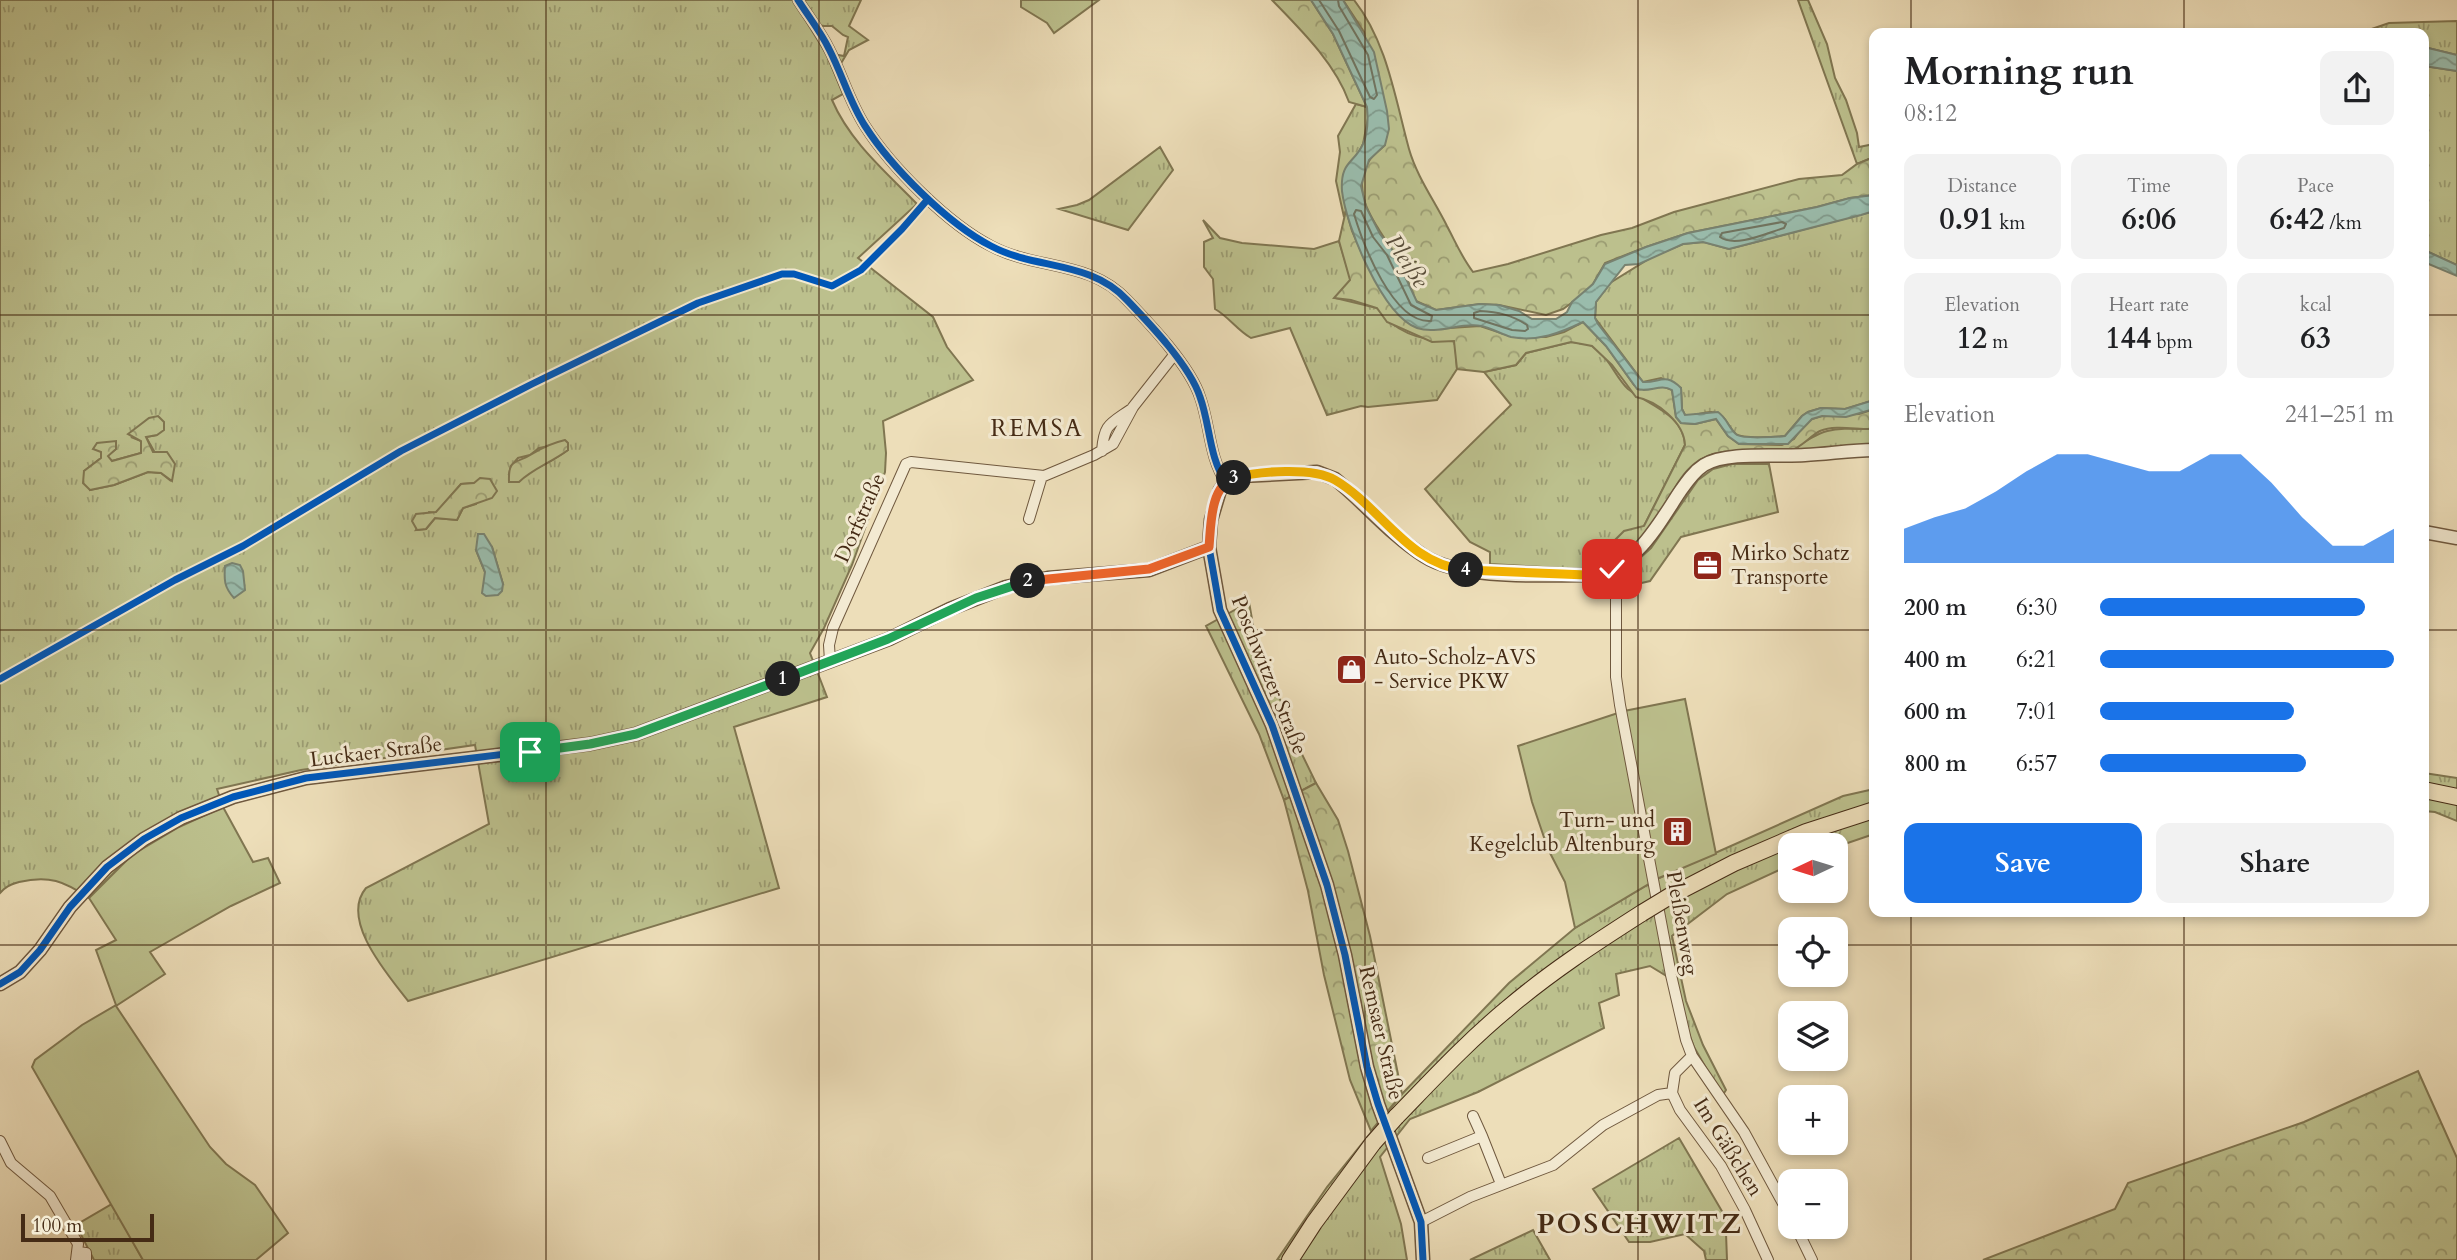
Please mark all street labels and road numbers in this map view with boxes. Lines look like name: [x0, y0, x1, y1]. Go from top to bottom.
street label: Dorfstraße: [827, 469, 893, 567]
street label: Poschwitzer Straße: [1224, 591, 1314, 759]
street label: Luckaer Straße: [308, 730, 444, 774]
street label: Pleißenweg: [1659, 869, 1705, 978]
street label: Remsaer Straße: [1351, 963, 1411, 1103]
street label: Im Gäßchen: [1686, 1092, 1770, 1202]

